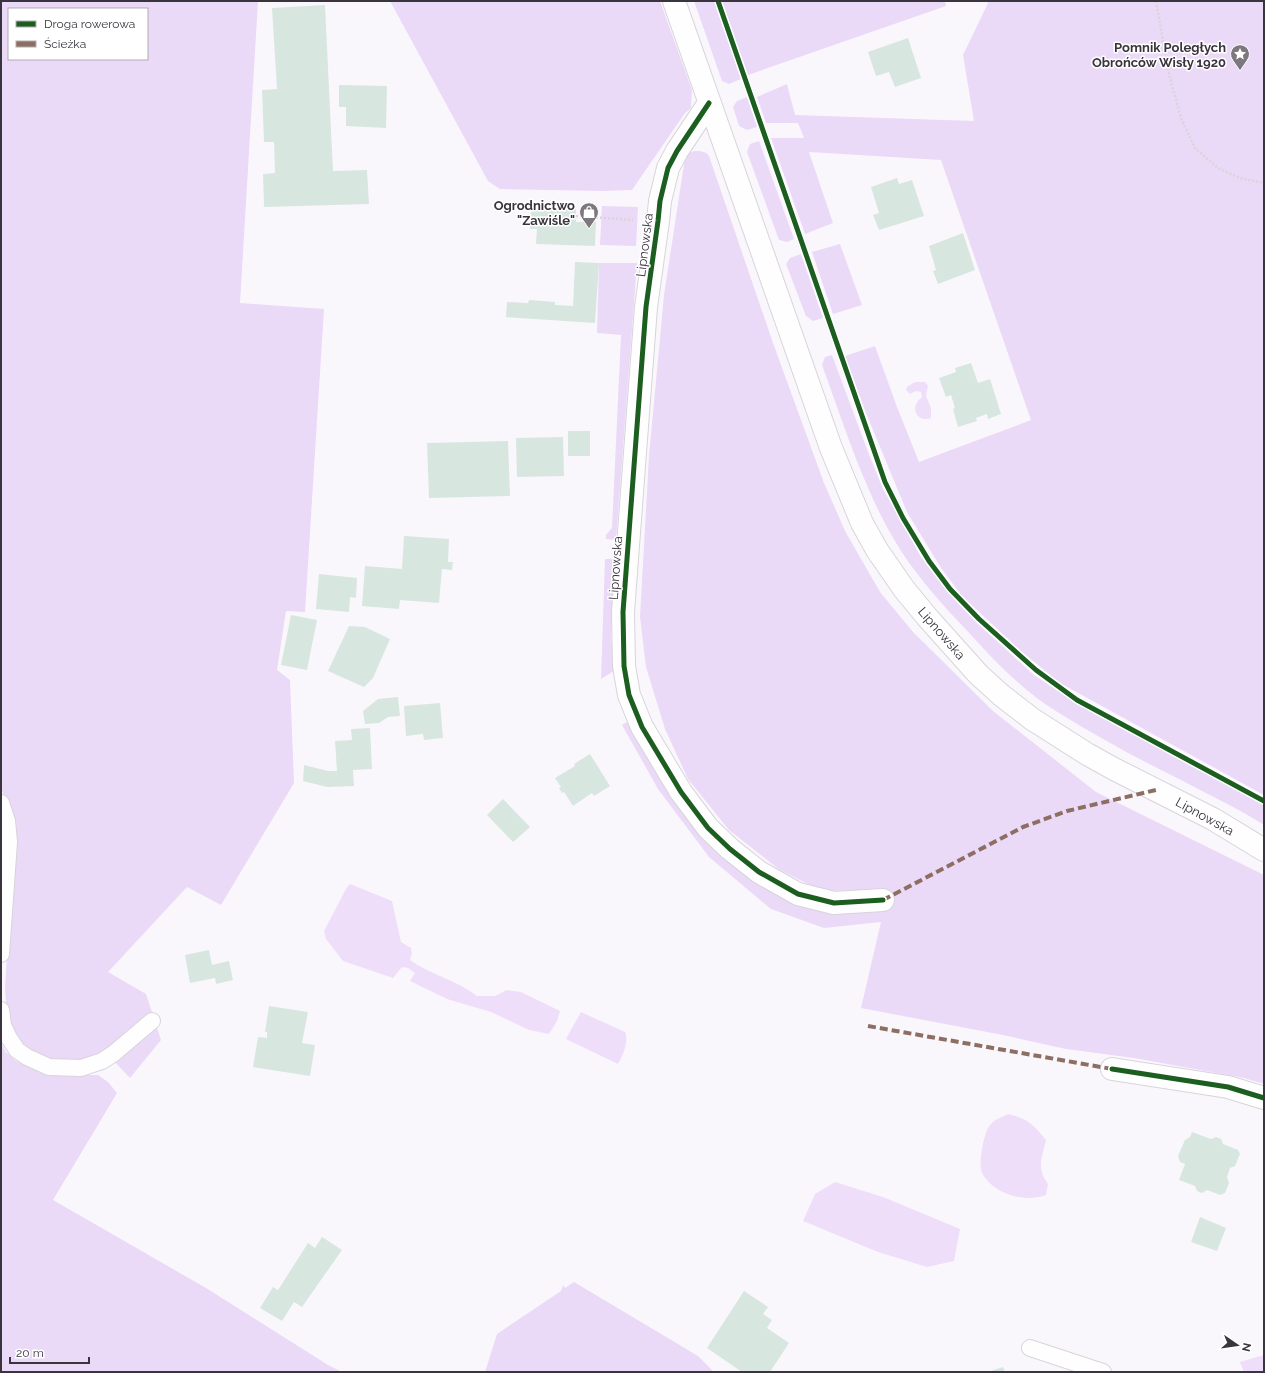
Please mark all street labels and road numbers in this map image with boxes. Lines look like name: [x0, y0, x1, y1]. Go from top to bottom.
street label: Lipnowska: [633, 212, 656, 278]
street label: Lipnowska: [606, 536, 625, 601]
street label: Lipnowska: [915, 604, 968, 662]
street label: Lipnowska: [1173, 794, 1236, 839]

